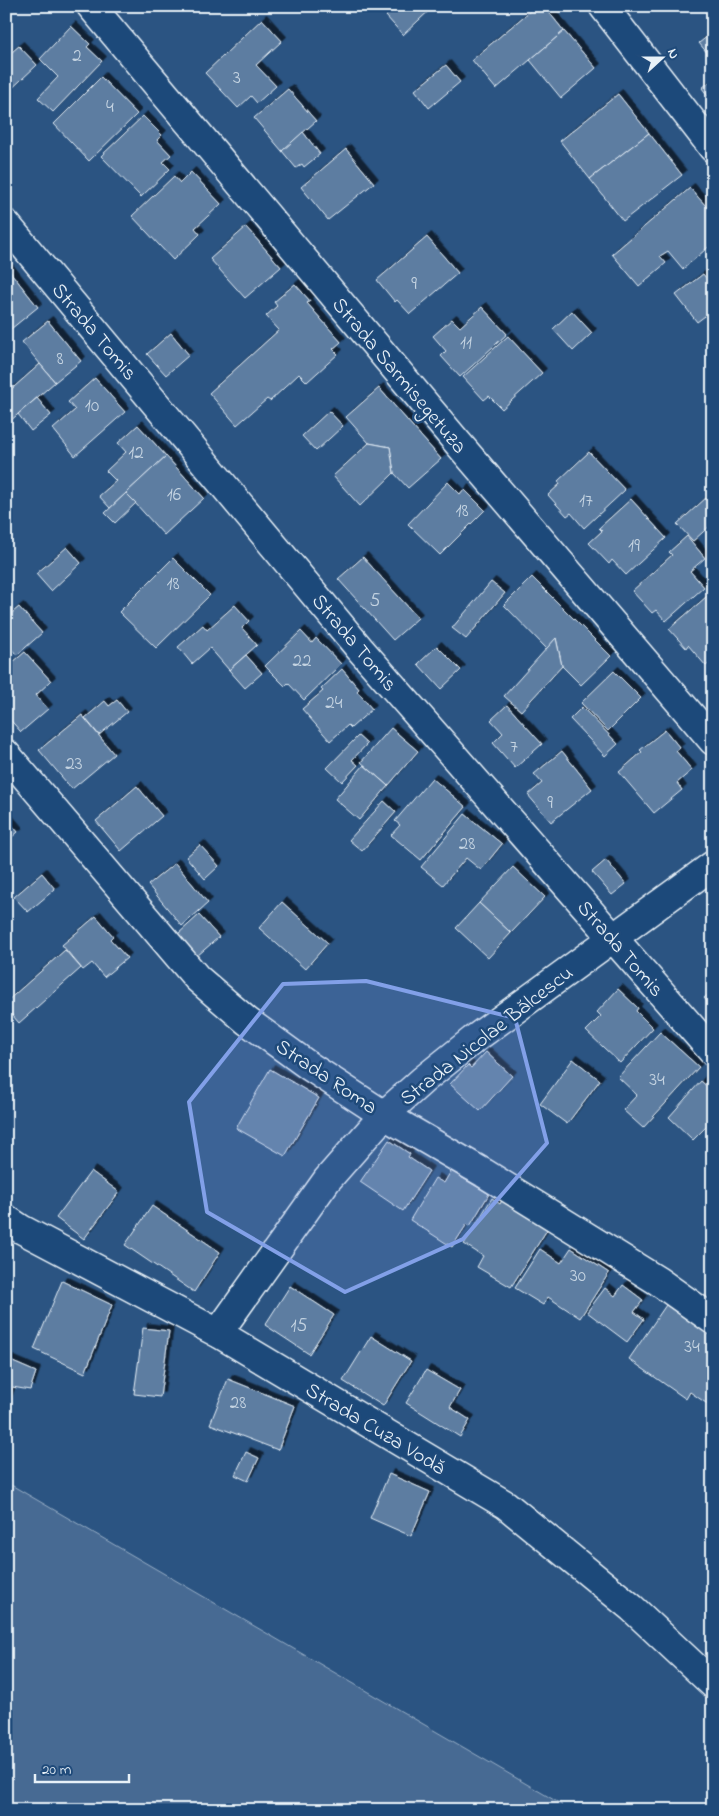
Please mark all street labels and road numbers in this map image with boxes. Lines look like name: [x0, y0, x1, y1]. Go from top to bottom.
street label: Strada Tomis: [44, 277, 143, 388]
street label: Strada Sarmisegetuza: [322, 291, 473, 462]
street label: Strada Tomis: [304, 588, 403, 699]
street label: Strada Tomis: [569, 894, 670, 1004]
street label: Strada Nicolae Bălcescu: [394, 959, 580, 1114]
street label: Strada Roma: [269, 1033, 383, 1123]
street label: Strada Cuza Vodă: [299, 1376, 451, 1484]

